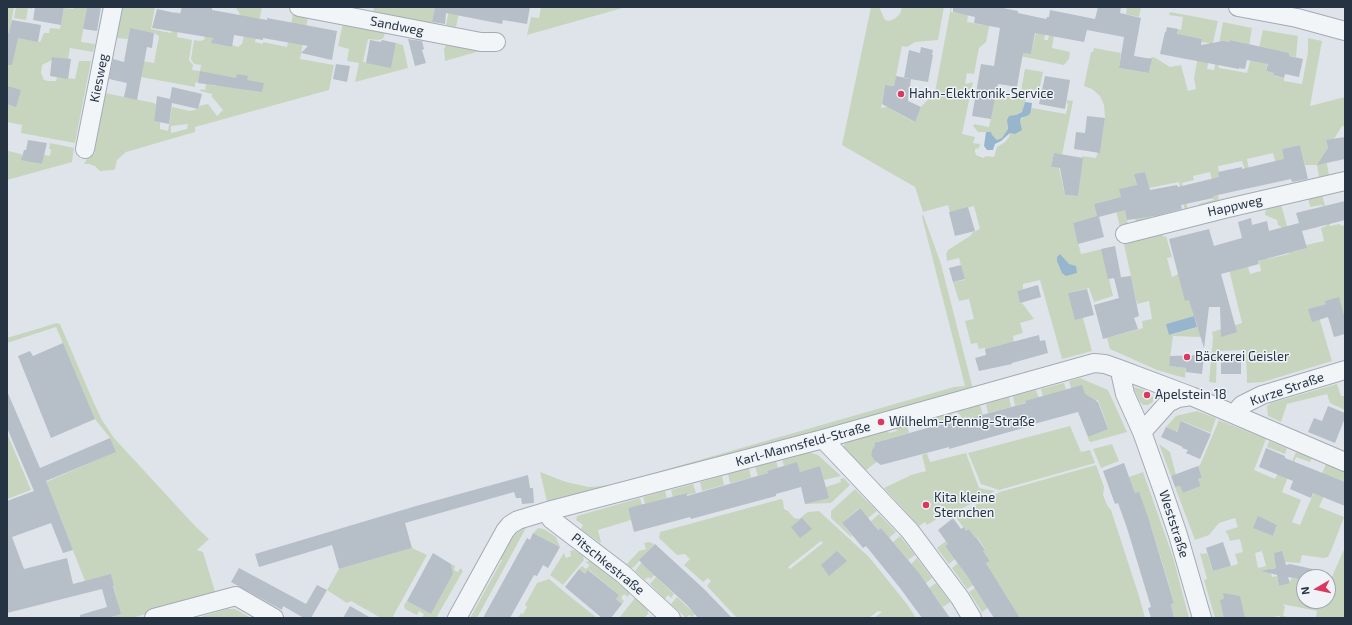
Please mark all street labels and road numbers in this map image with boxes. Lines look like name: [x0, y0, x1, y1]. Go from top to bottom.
street label: Sandweg: [369, 13, 425, 39]
street label: Kiesweg: [87, 52, 111, 104]
street label: Happweg: [1206, 192, 1264, 220]
street label: Kurze Straße: [1248, 369, 1326, 409]
street label: Karl-Mannsfeld-Straße: [734, 419, 872, 469]
street label: Weststraße: [1156, 488, 1192, 560]
street label: Pitschkestraße: [568, 530, 648, 598]

